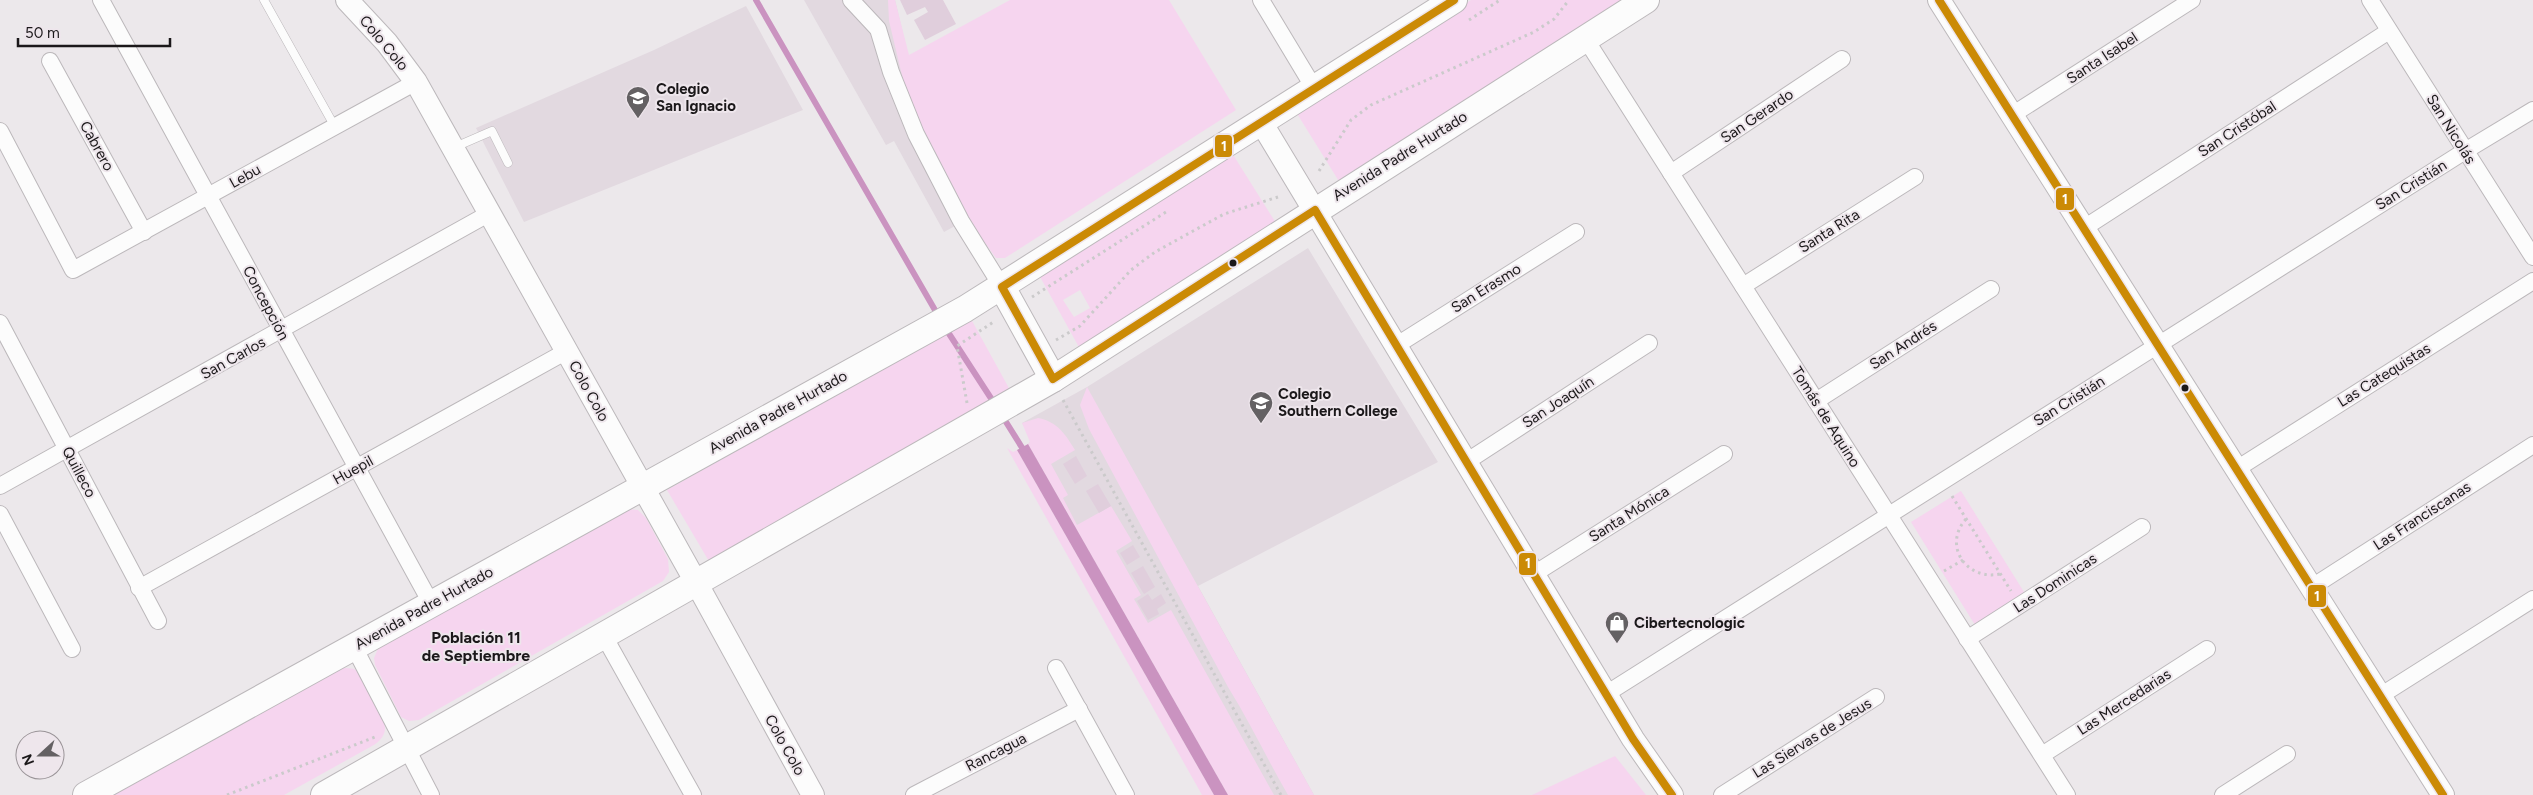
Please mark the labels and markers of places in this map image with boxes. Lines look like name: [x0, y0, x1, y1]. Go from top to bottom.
place label: Colegio San Ignacio: [656, 80, 736, 115]
school or university icon: Colegio San Ignacio: [625, 85, 651, 119]
unlabelled marker: [1228, 258, 1238, 268]
unlabelled marker: [2180, 383, 2190, 393]
place label: Colegio Southern College: [1278, 385, 1398, 420]
school or university icon: Colegio Southern College: [1248, 390, 1274, 424]
shop icon: Cibertecnologic: [1604, 610, 1630, 644]
place label: Cibertecnologic: [1634, 614, 1745, 632]

